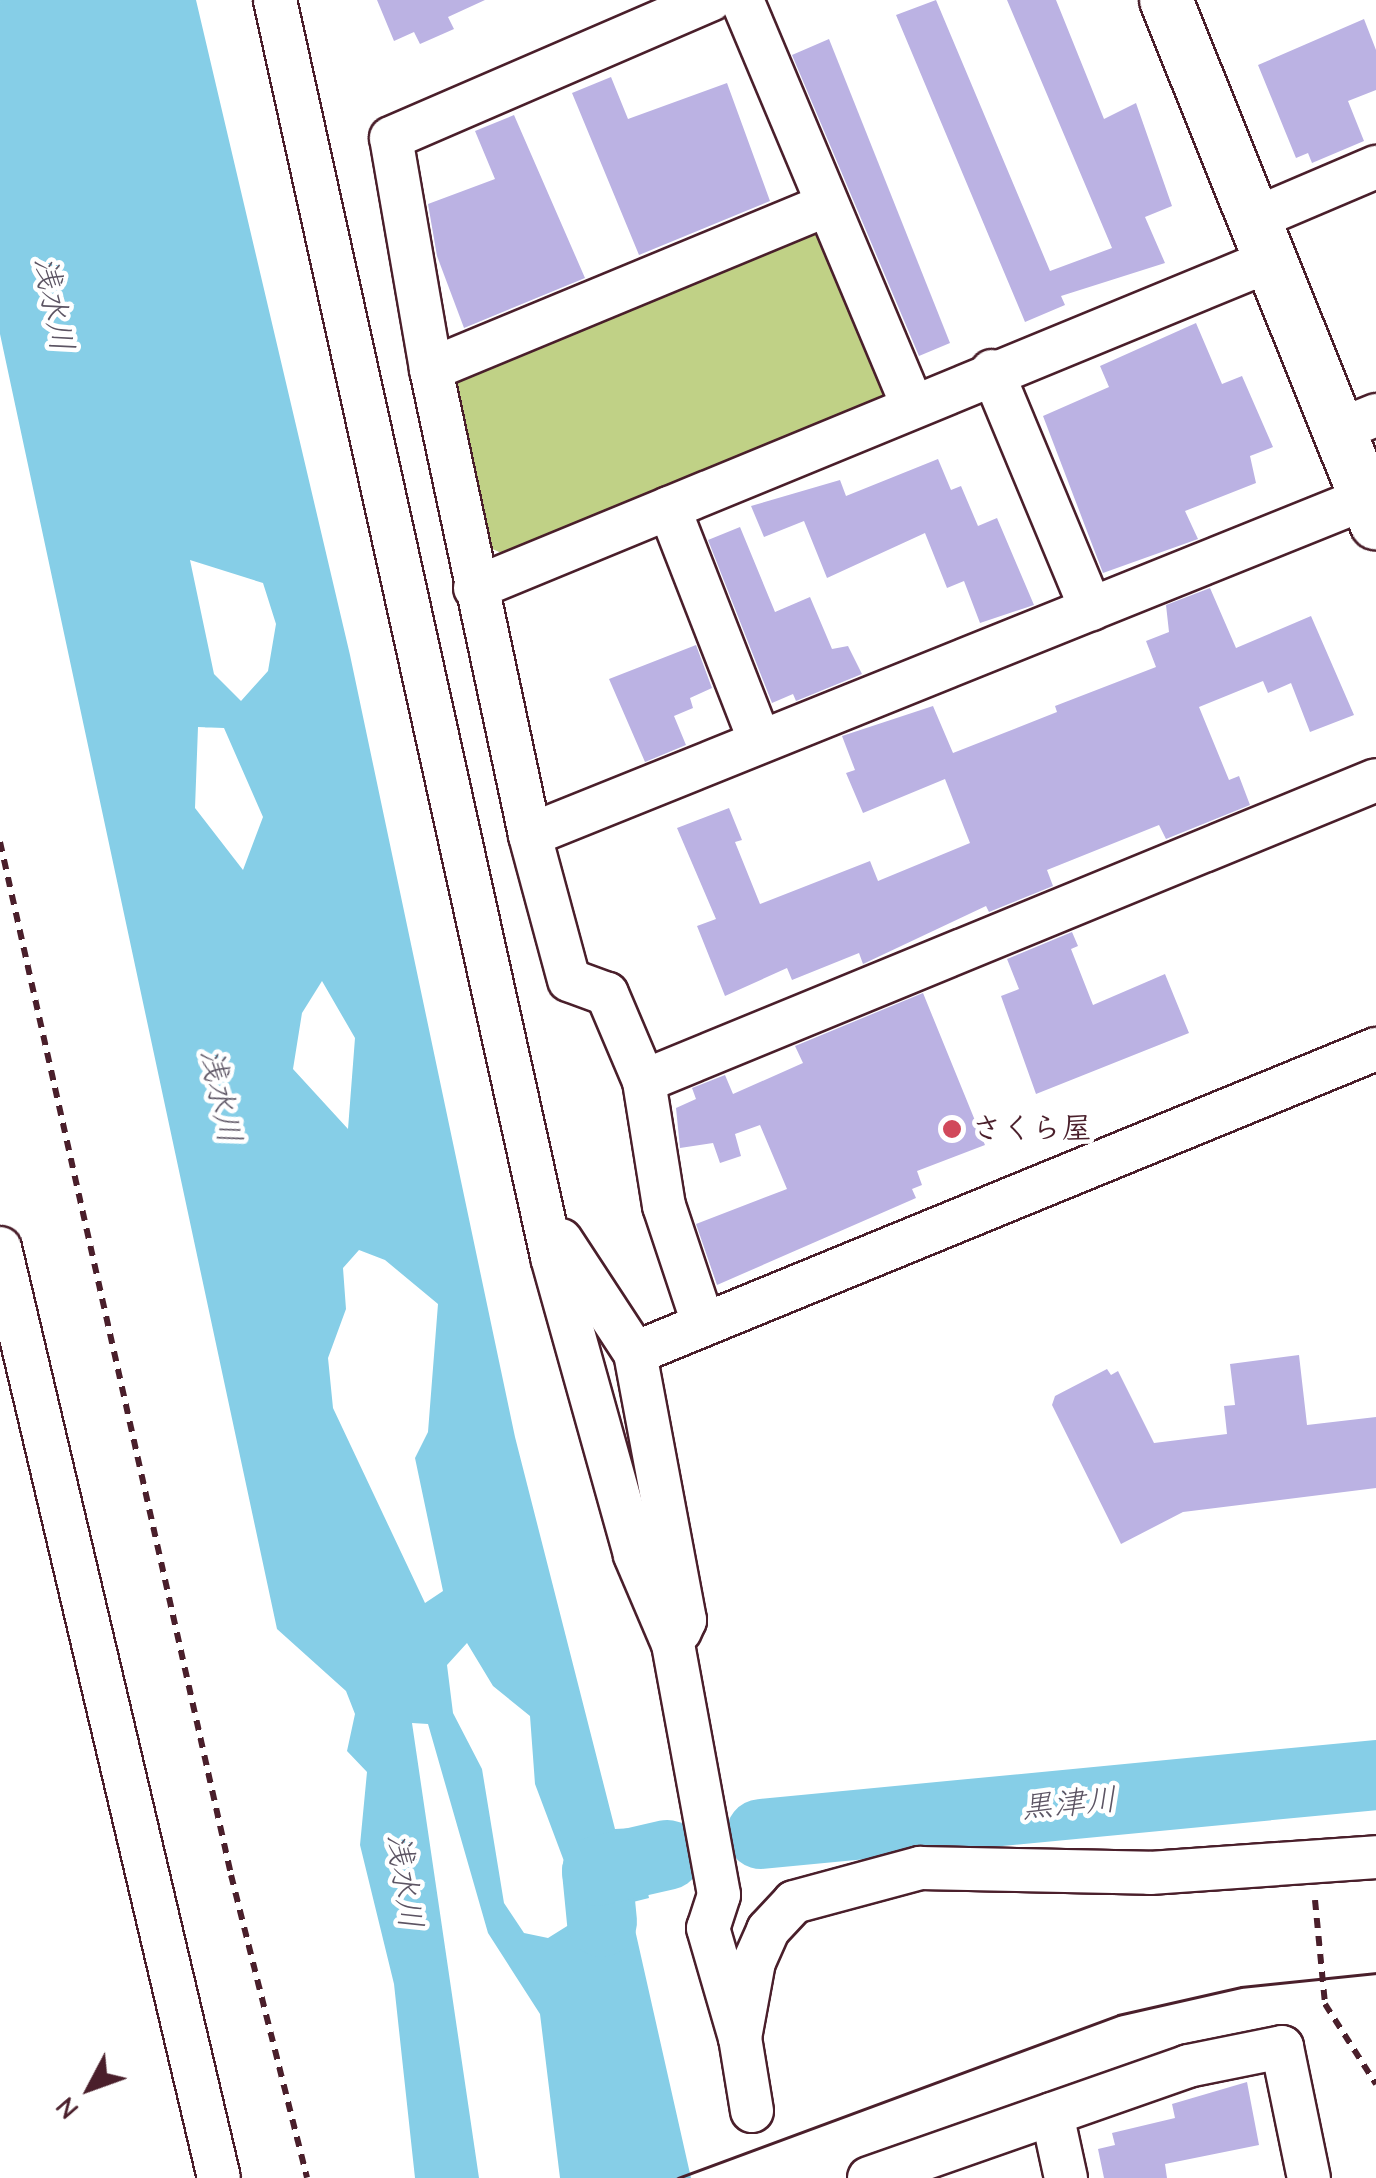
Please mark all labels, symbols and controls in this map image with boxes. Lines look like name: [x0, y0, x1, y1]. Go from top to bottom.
water label: 浅水川: [25, 253, 81, 355]
water label: 浅水川: [191, 1045, 249, 1147]
place label: さくら屋: [972, 1111, 1092, 1147]
marker: さくら屋: [941, 1118, 963, 1140]
water label: 黒津川: [1020, 1781, 1118, 1827]
water label: 浅水川: [378, 1831, 430, 1931]
north arrow: [40, 2038, 140, 2138]
text: N: [49, 2090, 85, 2125]

